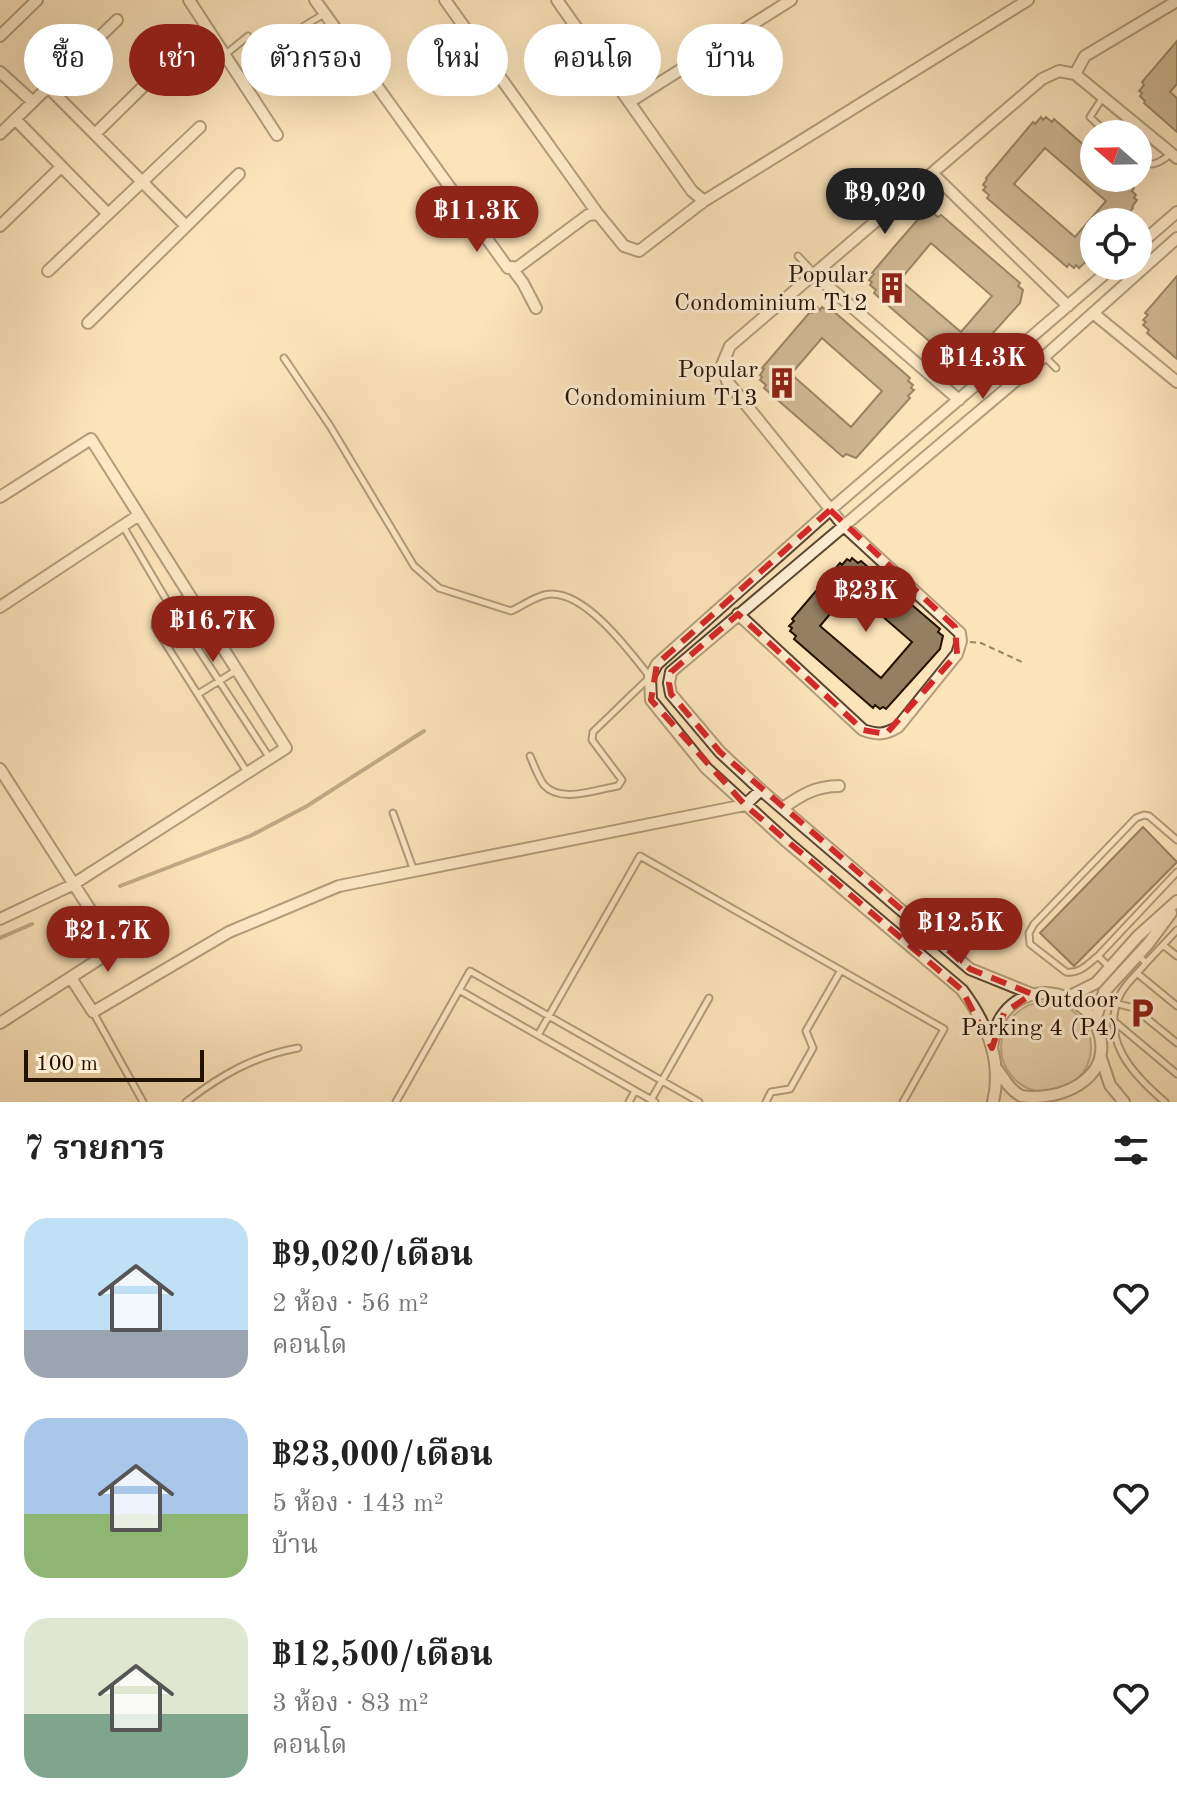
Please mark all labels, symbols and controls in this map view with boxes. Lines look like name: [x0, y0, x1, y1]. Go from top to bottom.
chip: ซื้อ: [24, 24, 113, 96]
chip: เช่า: [129, 24, 225, 96]
chip: ตัวกรอง: [241, 24, 391, 96]
chip: ใหม่: [407, 24, 508, 96]
chip: คอนโด: [524, 24, 661, 96]
chip: บ้าน: [677, 24, 783, 96]
north arrow: [1080, 120, 1152, 192]
map controls: [1080, 120, 1152, 280]
pin: ฿9,020: [820, 168, 950, 236]
text: ฿9,020: [844, 181, 926, 207]
pin: ฿11.3K: [412, 186, 542, 254]
text: ฿11.3K: [433, 199, 521, 225]
button: locate: [1080, 208, 1152, 280]
place label: Popular Condominium T12: [674, 264, 868, 316]
building icon: Popular Condominium T12: [875, 271, 909, 305]
pin: ฿14.3K: [918, 333, 1048, 401]
text: ฿14.3K: [939, 346, 1027, 372]
place label: Popular Condominium T13: [564, 359, 758, 411]
building icon: Popular Condominium T13: [765, 366, 799, 400]
pin: ฿23K: [819, 566, 913, 634]
text: ฿23K: [834, 579, 898, 605]
pin: ฿16.7K: [148, 596, 278, 664]
text: ฿16.7K: [169, 609, 257, 635]
pin: ฿12.5K: [896, 898, 1026, 966]
pin: ฿21.7K: [43, 906, 173, 974]
text: ฿12.5K: [917, 911, 1005, 937]
text: ฿21.7K: [64, 919, 152, 945]
place label: Outdoor Parking 4 (P4): [961, 989, 1118, 1041]
parking icon: Outdoor Parking 4 (P4): [1125, 996, 1159, 1030]
scale bar: [24, 1046, 204, 1082]
text: 100 m: [36, 1053, 98, 1075]
icon: filters: [1109, 1128, 1153, 1172]
text: 7 รายการ: [24, 1133, 165, 1167]
text: ฿9,020/เดือน: [272, 1239, 473, 1273]
icon: home: [88, 1250, 184, 1346]
icon: heart: [1109, 1276, 1153, 1320]
text: 2 ห้อง · 56 m²: [272, 1291, 429, 1317]
text: คอนโด: [272, 1333, 347, 1359]
text: ฿23,000/เดือน: [272, 1439, 493, 1473]
icon: home: [88, 1450, 184, 1546]
icon: heart: [1109, 1476, 1153, 1520]
text: 5 ห้อง · 143 m²: [272, 1491, 444, 1517]
text: บ้าน: [272, 1533, 318, 1559]
text: ฿12,500/เดือน: [272, 1639, 493, 1673]
icon: home: [88, 1650, 184, 1746]
icon: heart: [1109, 1676, 1153, 1720]
text: 3 ห้อง · 83 m²: [272, 1691, 429, 1717]
text: คอนโด: [272, 1733, 347, 1759]

